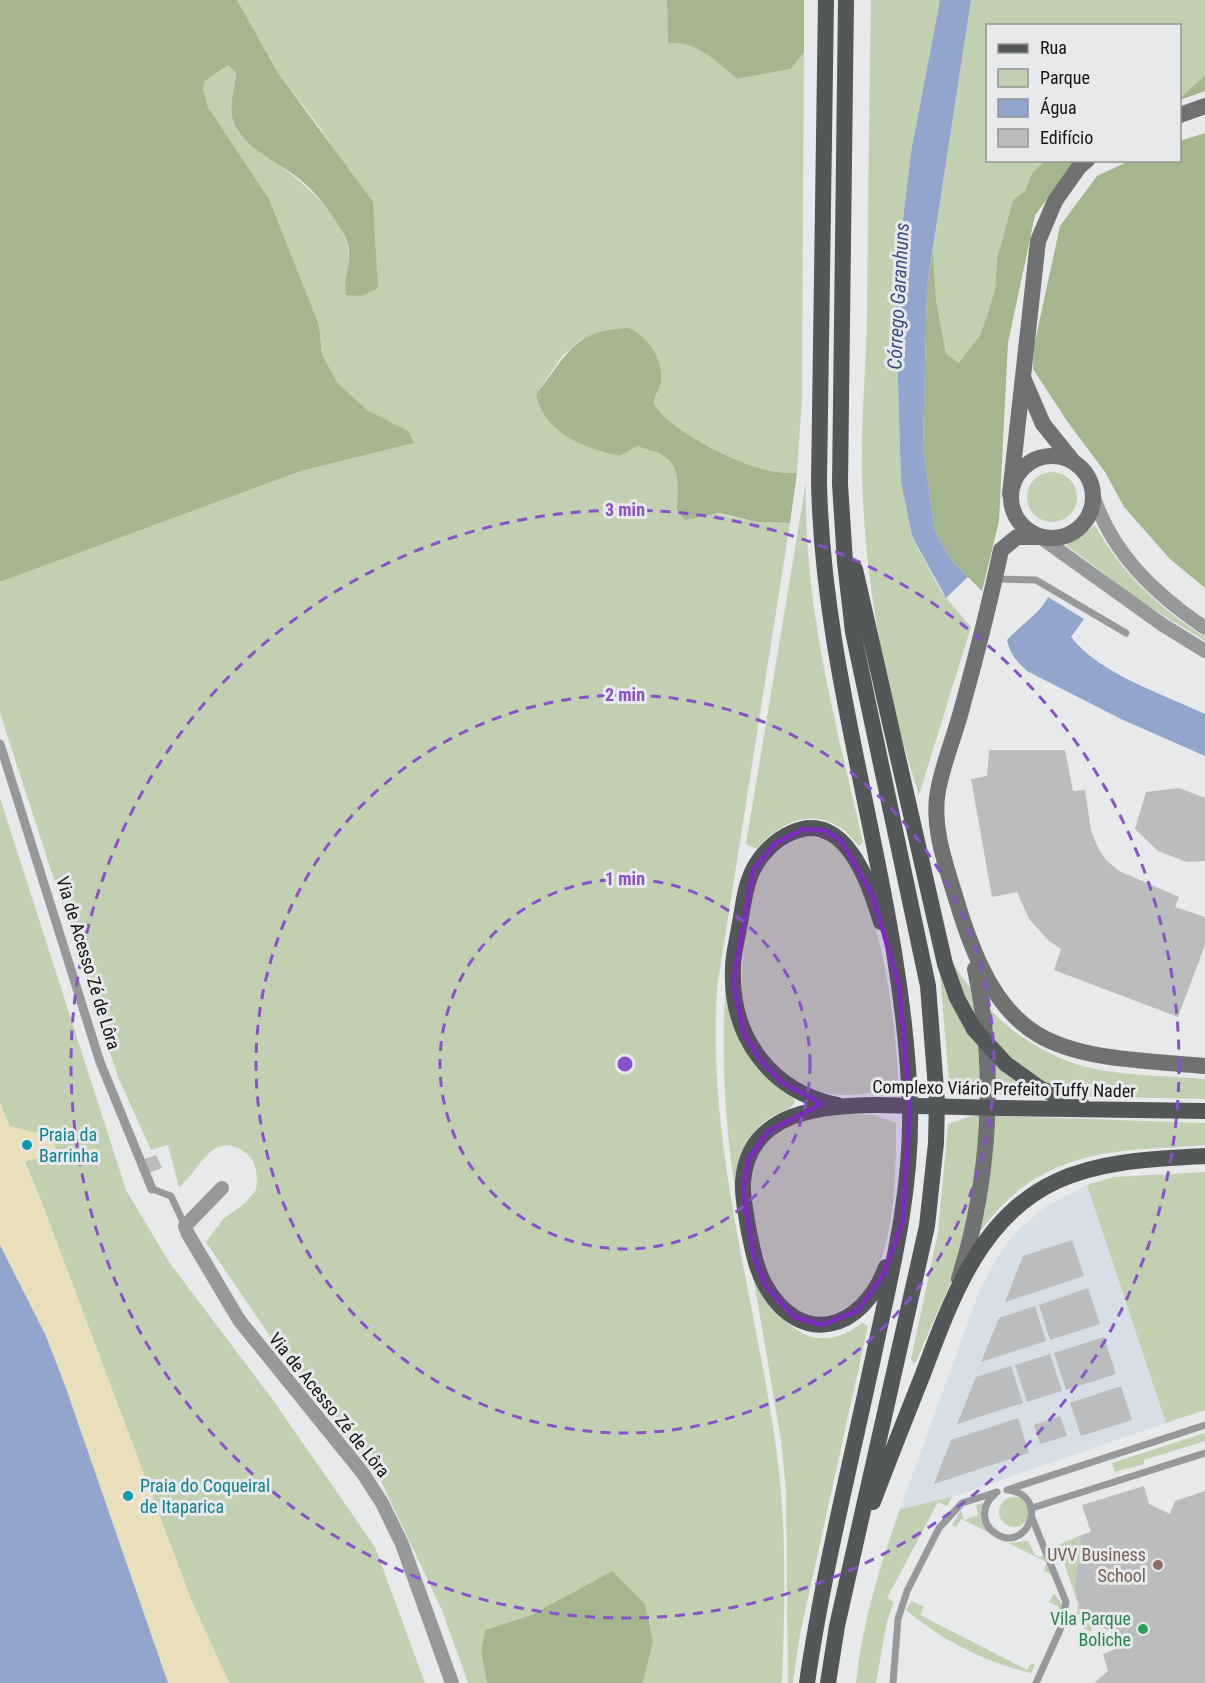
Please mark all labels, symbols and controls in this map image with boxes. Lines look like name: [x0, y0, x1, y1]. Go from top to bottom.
legend: [986, 24, 1181, 162]
text: Rua: [1040, 37, 1067, 58]
text: Parque: [1040, 67, 1090, 88]
text: Água: [1040, 97, 1077, 118]
text: Edifício: [1040, 127, 1093, 148]
water label: Córrego Garanhuns: [882, 222, 914, 370]
text: 3 min: [605, 499, 645, 520]
text: 2 min: [605, 684, 645, 705]
text: 1 min: [605, 868, 645, 889]
street label: Via de Acesso Zé de Lôra: [52, 874, 125, 1052]
centre of rings: [615, 1054, 635, 1074]
street label: Complexo Viário Prefeito Tuffy Nader: [872, 1076, 1136, 1101]
place label: Praia da Barrinha: [39, 1124, 99, 1166]
marker: Praia da Barrinha: [20, 1138, 34, 1152]
street label: Via de Acesso Zé de Lôra: [265, 1328, 394, 1481]
place label: Praia do Coqueiral de Itaparica: [140, 1475, 270, 1517]
marker: Praia do Coqueiral de Itaparica: [121, 1489, 135, 1503]
place label: UVV Business School: [1047, 1544, 1146, 1586]
marker: UVV Business School: [1151, 1558, 1165, 1572]
place label: Vila Parque Boliche: [1050, 1608, 1131, 1650]
marker: Vila Parque Boliche: [1136, 1622, 1150, 1636]

